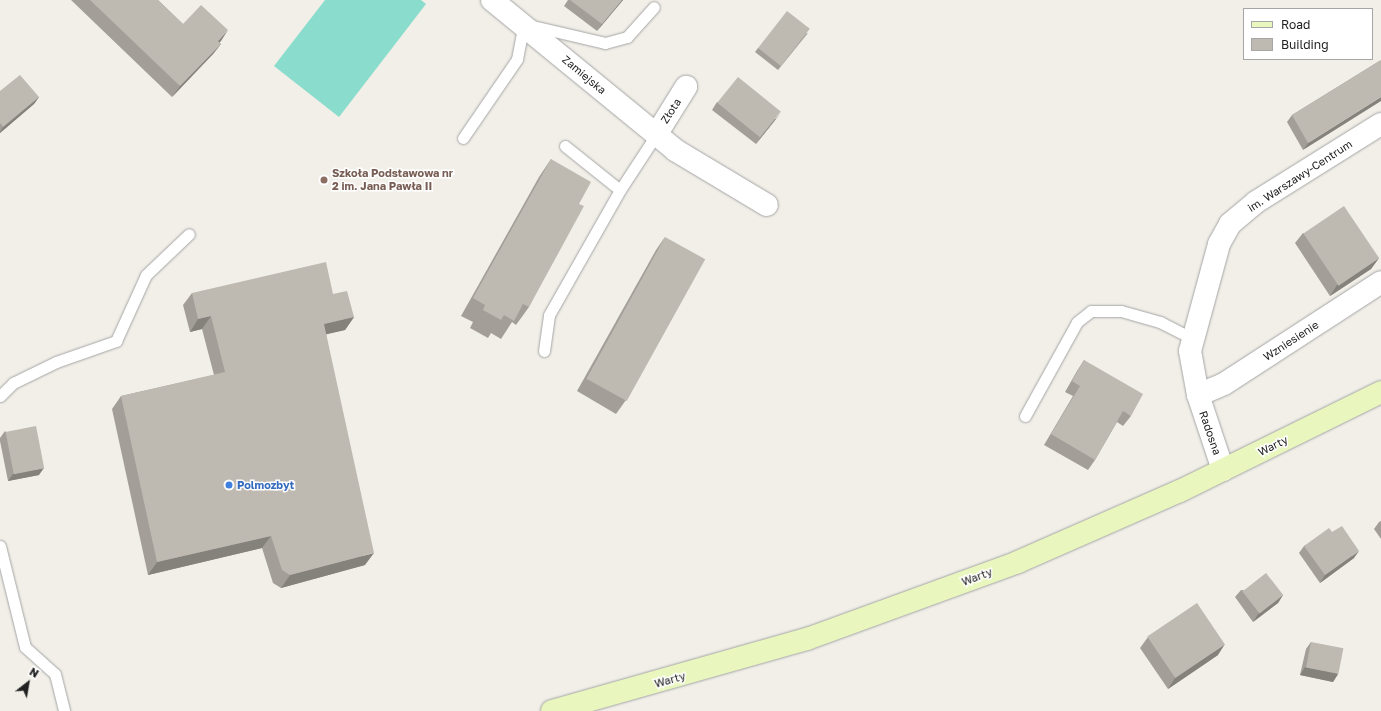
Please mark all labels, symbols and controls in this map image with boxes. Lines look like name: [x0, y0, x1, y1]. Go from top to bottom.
legend: [1243, 8, 1373, 60]
text: Road: [1281, 17, 1310, 32]
text: Building: [1281, 37, 1329, 52]
street label: Zamiejska: [559, 53, 609, 97]
street label: Złota: [658, 96, 684, 126]
street label: im. Warszawy-Centrum: [1245, 137, 1355, 215]
place label: Szkoła Podstawowa nr 2 im. Jana Pawła II: [332, 167, 453, 193]
marker: Szkoła Podstawowa nr 2 im. Jana Pawła II: [319, 175, 329, 185]
street label: Wzniesienie: [1261, 318, 1321, 364]
street label: Radosna: [1196, 409, 1224, 457]
street label: Warty: [1256, 433, 1290, 459]
place label: Polmozbyt: [237, 478, 294, 492]
marker: Polmozbyt: [224, 480, 234, 490]
street label: Warty: [960, 565, 994, 589]
north arrow: [8, 663, 48, 703]
text: N: [28, 665, 41, 680]
street label: Warty: [653, 669, 687, 691]

